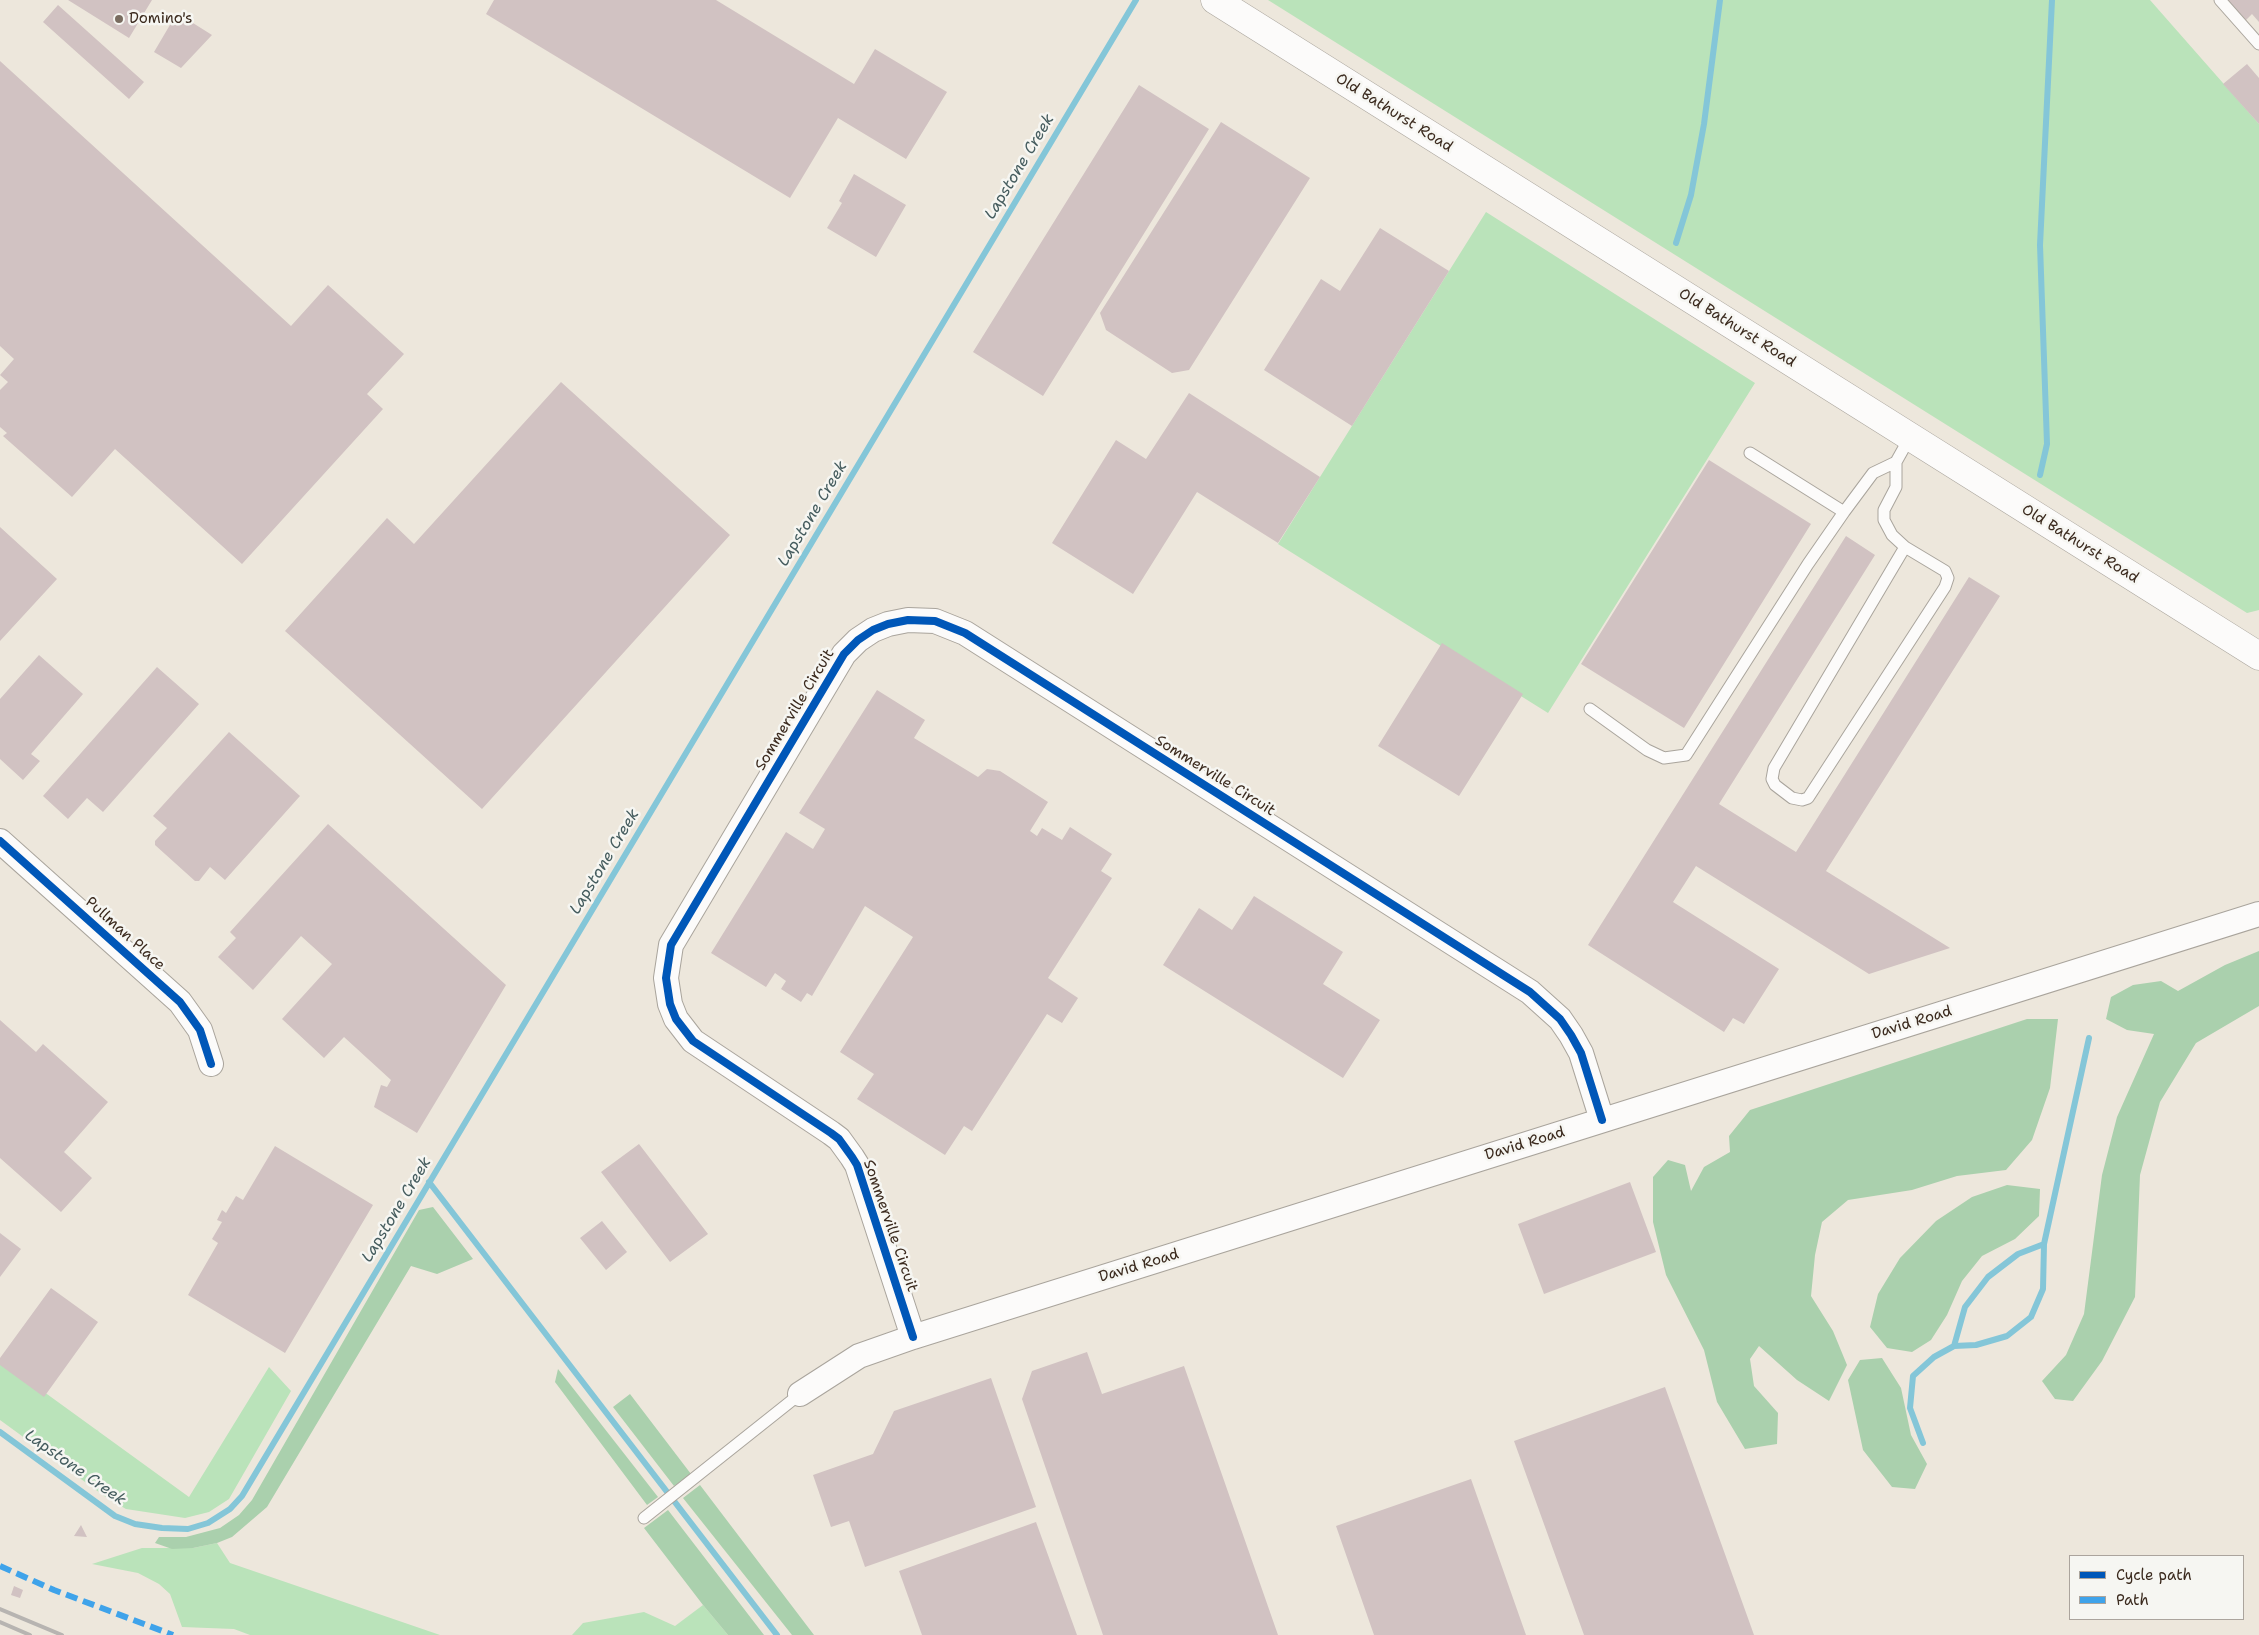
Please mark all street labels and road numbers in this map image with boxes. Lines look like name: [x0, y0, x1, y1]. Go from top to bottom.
street label: Old Bathurst Road: [1332, 70, 1456, 156]
street label: Old Bathurst Road: [1675, 285, 1799, 371]
street label: Old Bathurst Road: [2018, 501, 2142, 587]
street label: Sommerville Circuit: [752, 646, 838, 774]
street label: Sommerville Circuit: [1152, 732, 1278, 820]
street label: Pullman Place: [81, 894, 169, 974]
street label: David Road: [1870, 1002, 1954, 1044]
street label: David Road: [1483, 1123, 1567, 1165]
street label: Sommerville Circuit: [859, 1158, 921, 1294]
street label: David Road: [1097, 1245, 1181, 1287]

